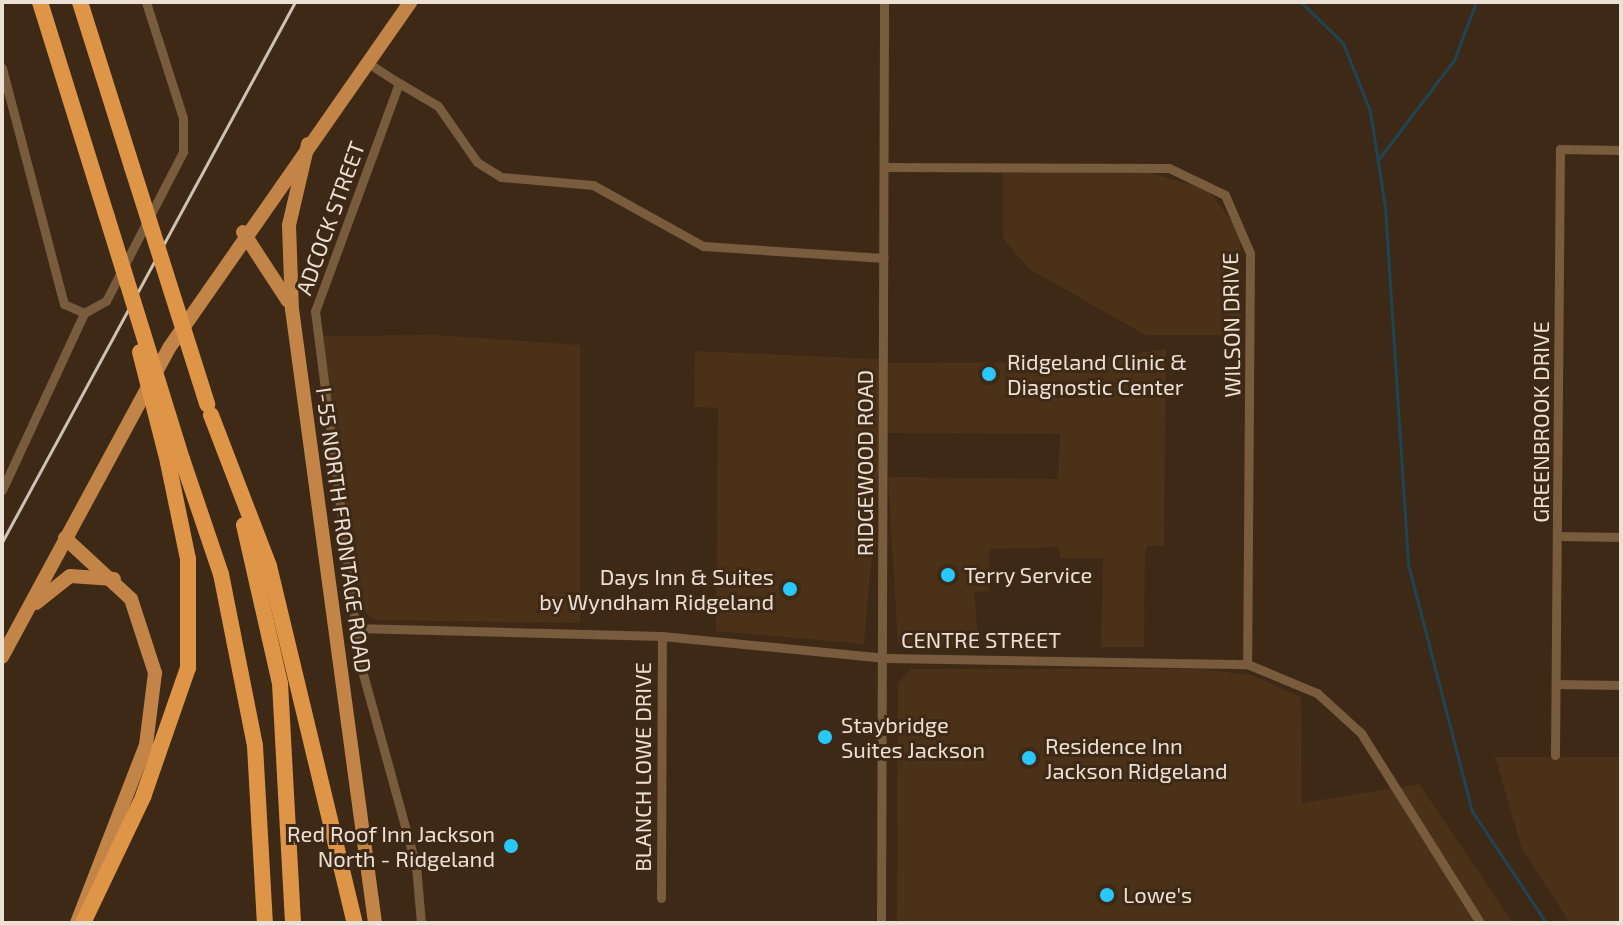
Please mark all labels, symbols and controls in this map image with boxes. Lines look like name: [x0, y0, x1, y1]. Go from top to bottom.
street label: ADCOCK STREET: [290, 137, 370, 299]
street label: WILSON DRIVE: [1217, 252, 1245, 398]
street label: GREENBROOK DRIVE: [1528, 321, 1554, 523]
place label: Ridgeland Clinic & Diagnostic Center: [1007, 348, 1187, 400]
marker: Ridgeland Clinic & Diagnostic Center: [978, 363, 1000, 385]
street label: RIDGEWOOD ROAD: [852, 370, 878, 556]
street label: I-55 NORTH FRONTAGE ROAD: [311, 385, 377, 675]
place label: Terry Service: [964, 562, 1093, 588]
place label: Days Inn & Suites by Wyndham Ridgeland: [538, 563, 774, 614]
marker: Terry Service: [939, 566, 957, 584]
marker: Days Inn & Suites by Wyndham Ridgeland: [781, 580, 799, 598]
street label: CENTRE STREET: [901, 627, 1061, 653]
street label: BLANCH LOWE DRIVE: [630, 662, 656, 872]
place label: Staybridge Suites Jackson: [841, 711, 986, 762]
marker: Staybridge Suites Jackson: [816, 728, 834, 746]
place label: Residence Inn Jackson Ridgeland: [1045, 732, 1228, 784]
marker: Residence Inn Jackson Ridgeland: [1020, 749, 1038, 767]
place label: Red Roof Inn Jackson North - Ridgeland: [286, 820, 495, 872]
marker: Red Roof Inn Jackson North - Ridgeland: [502, 837, 520, 855]
place label: Lowe's: [1123, 882, 1192, 908]
marker: Lowe's: [1098, 886, 1116, 904]

